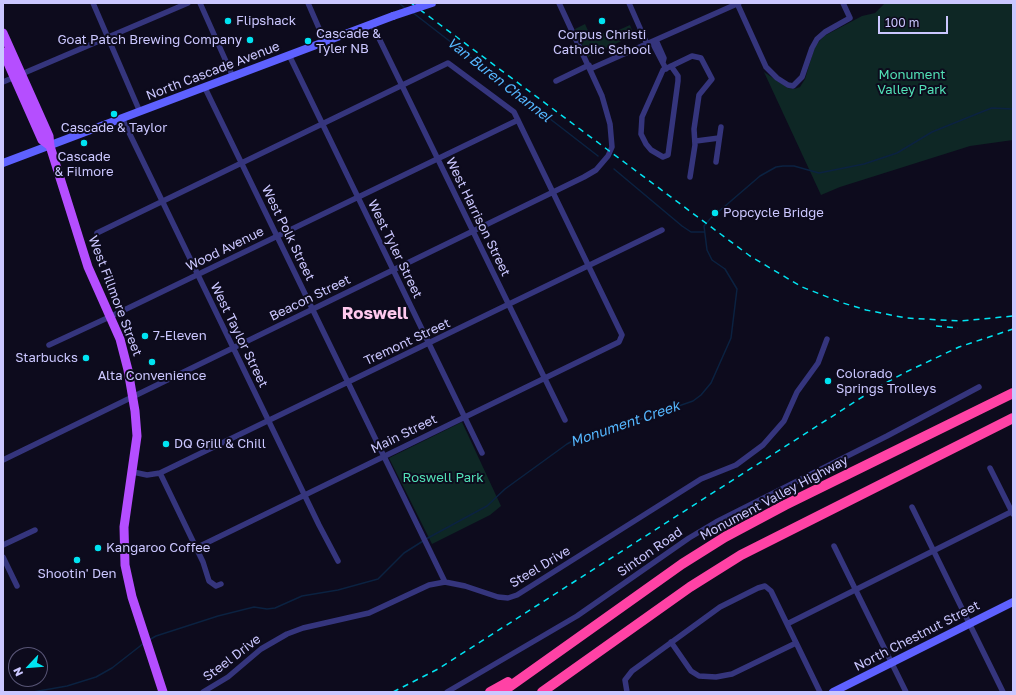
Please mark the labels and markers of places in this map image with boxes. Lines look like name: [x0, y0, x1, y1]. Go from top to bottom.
place label: Flipshack: [236, 13, 296, 29]
marker: Flipshack: [223, 16, 233, 26]
marker: Corpus Christi Catholic School: [597, 16, 607, 26]
place label: Cascade & Tyler NB: [316, 26, 381, 57]
place label: Corpus Christi Catholic School: [553, 27, 651, 58]
place label: Goat Patch Brewing Company: [57, 32, 242, 48]
marker: Goat Patch Brewing Company: [245, 35, 255, 45]
marker: Cascade & Tyler NB: [303, 36, 313, 46]
marker: Cascade & Taylor: [109, 109, 119, 119]
place label: Cascade & Taylor: [61, 120, 167, 136]
marker: Cascade & Filmore: [79, 138, 89, 148]
place label: Cascade & Filmore: [54, 149, 114, 180]
place label: Popcycle Bridge: [723, 205, 824, 221]
marker: Popcycle Bridge: [710, 208, 720, 218]
place label: 7-Eleven: [153, 328, 207, 344]
marker: 7-Eleven: [140, 331, 150, 341]
place label: Starbucks: [15, 350, 78, 366]
marker: Starbucks: [81, 353, 91, 363]
marker: Alta Convenience: [147, 357, 157, 367]
place label: Colorado Springs Trolleys: [836, 366, 936, 397]
place label: Alta Convenience: [98, 368, 206, 384]
marker: Colorado Springs Trolleys: [823, 376, 833, 386]
place label: DQ Grill & Chill: [174, 436, 266, 452]
marker: DQ Grill & Chill: [161, 439, 171, 449]
place label: Kangaroo Coffee: [106, 540, 210, 556]
marker: Kangaroo Coffee: [93, 543, 103, 553]
marker: Shootin' Den: [72, 555, 82, 565]
place label: Shootin' Den: [37, 566, 117, 582]

